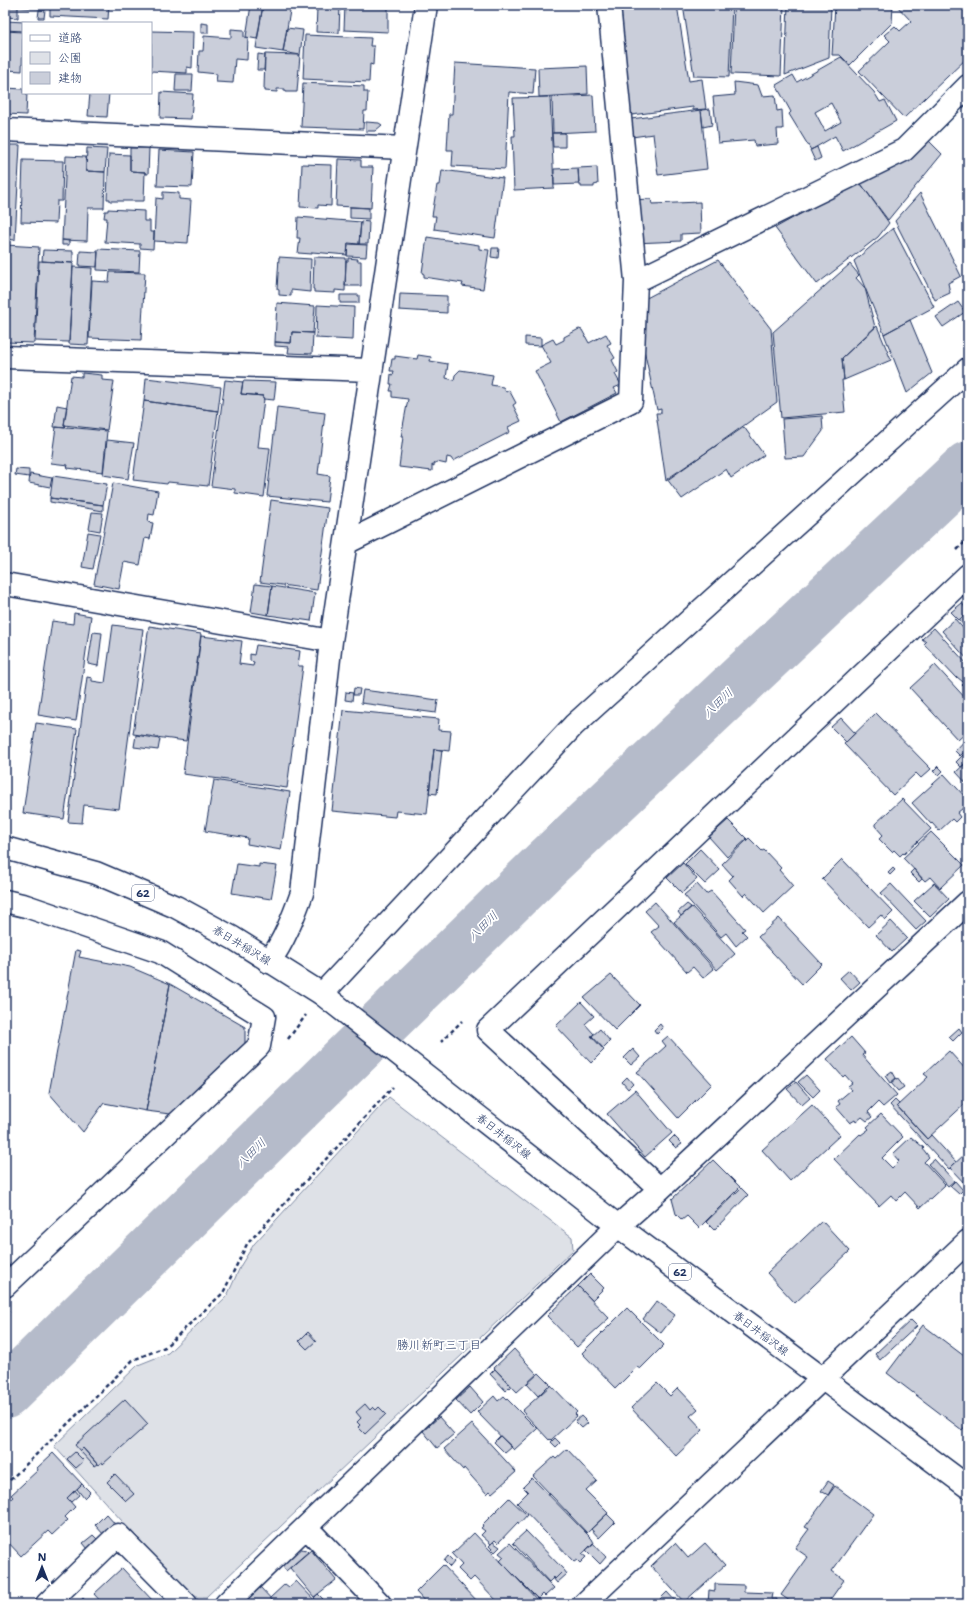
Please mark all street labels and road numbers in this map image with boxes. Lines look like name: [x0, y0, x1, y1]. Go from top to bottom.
road number: 62: [132, 885, 154, 901]
street label: 春日井稲沢線: [210, 922, 274, 969]
street label: 春日井稲沢線: [473, 1110, 534, 1163]
road number: 62: [669, 1264, 691, 1280]
street label: 春日井稲沢線: [730, 1308, 792, 1359]

